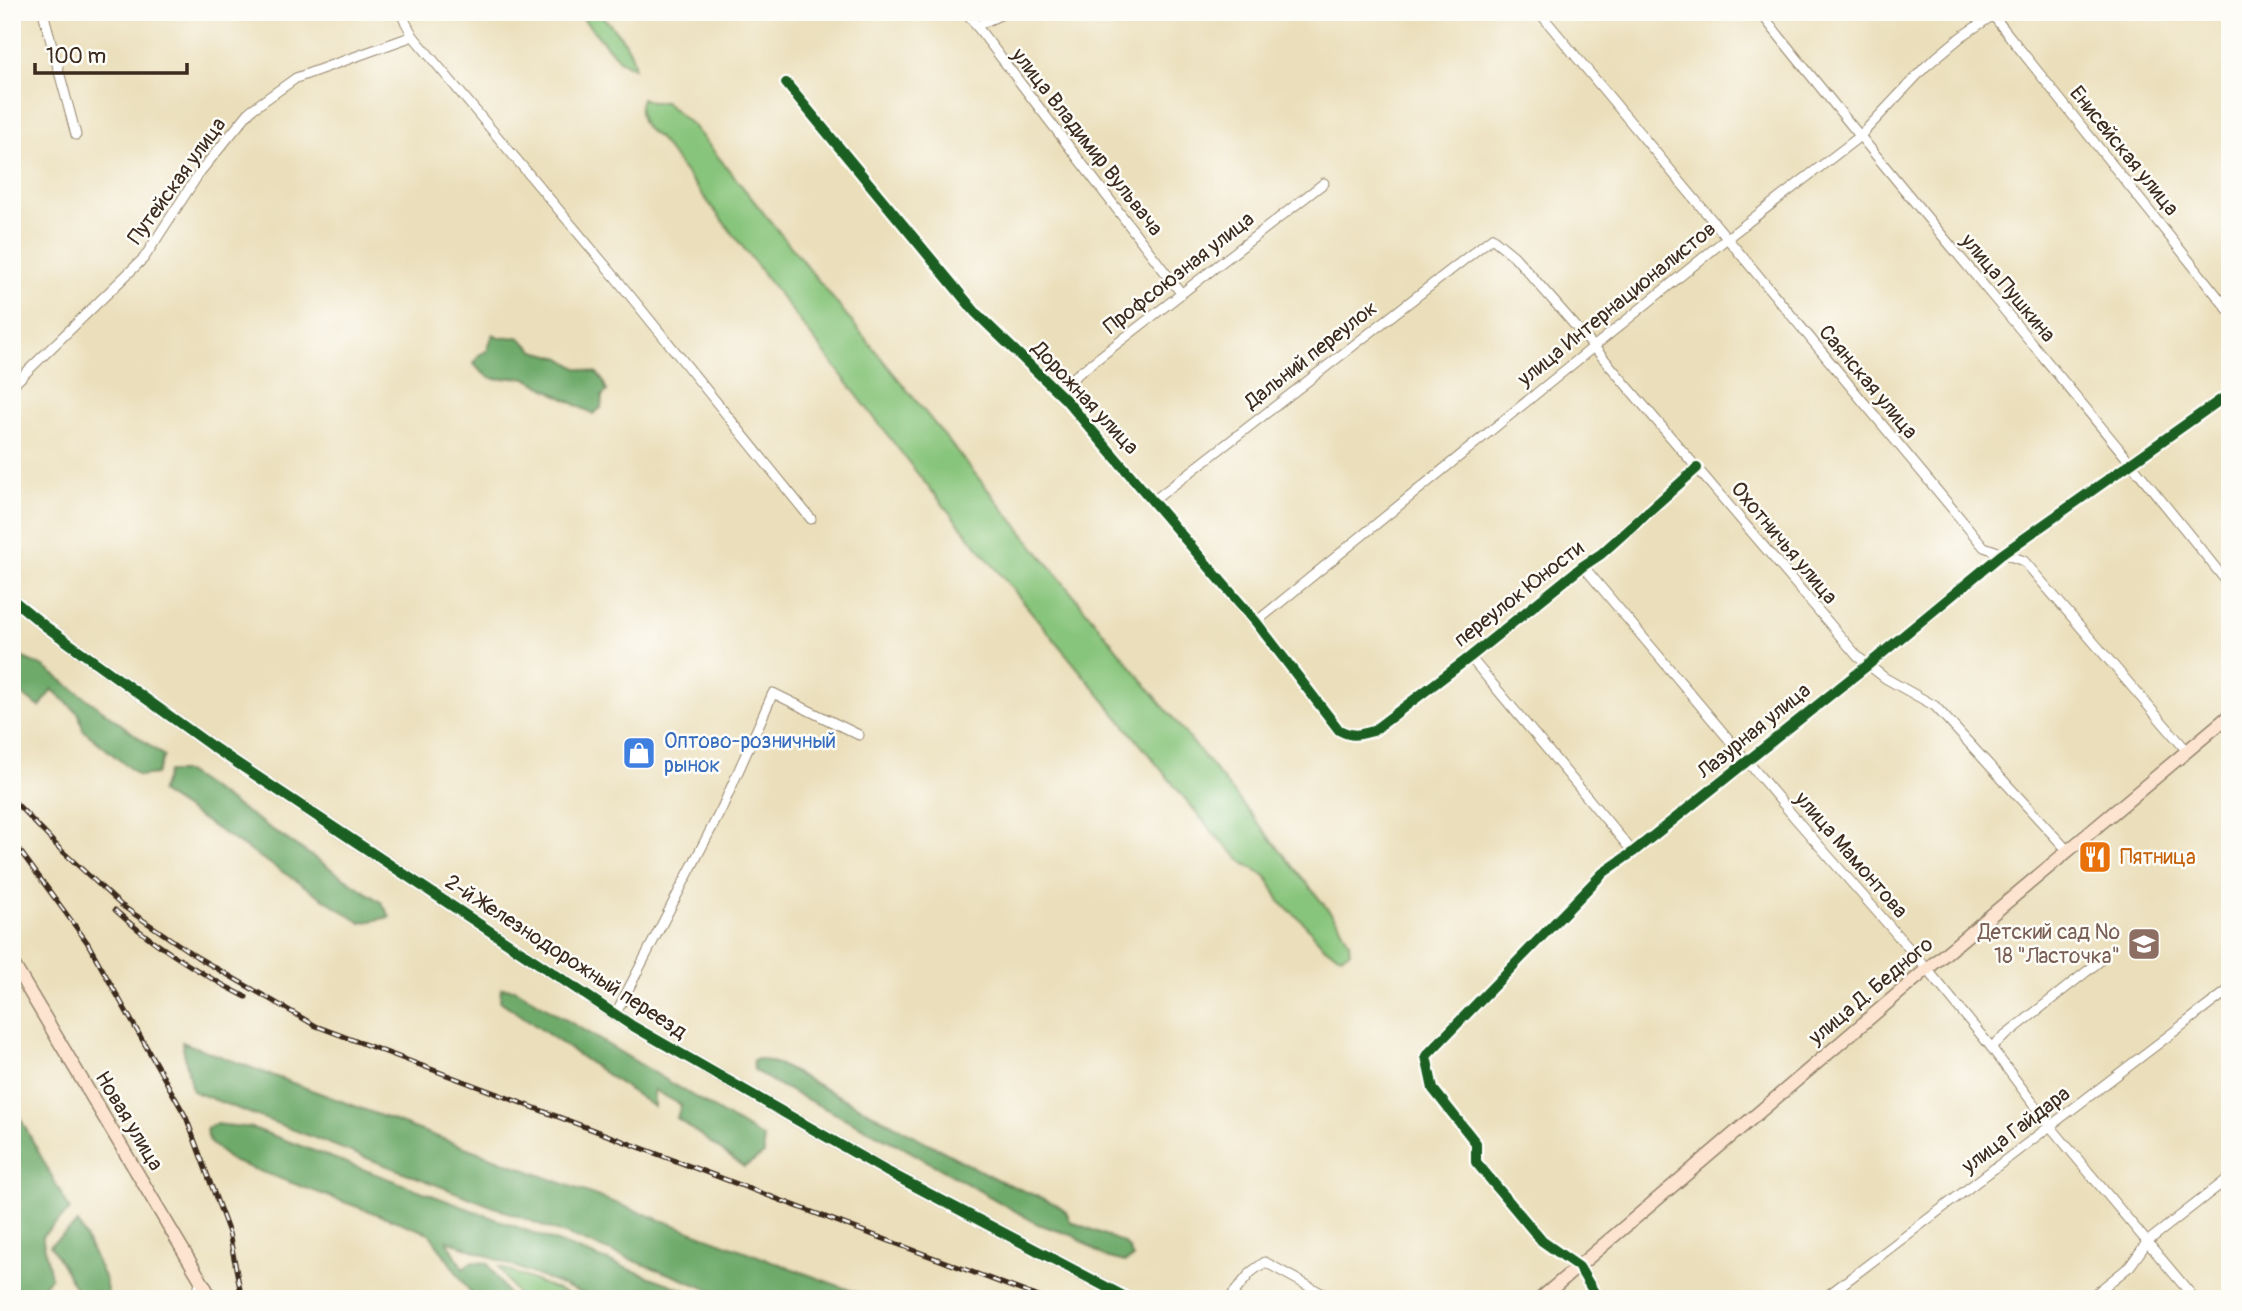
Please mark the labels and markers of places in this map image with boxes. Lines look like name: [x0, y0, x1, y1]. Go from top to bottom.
place label: Оптово-розничный рынок: [664, 728, 836, 779]
shop icon: Оптово-розничный рынок: [620, 734, 658, 772]
restaurant icon: Пятница: [2076, 838, 2114, 876]
place label: Пятница: [2120, 844, 2196, 871]
place label: Детский сад № 18 "Ласточка": [1977, 919, 2120, 970]
school or university icon: Детский сад № 18 "Ласточка": [2125, 925, 2163, 963]

